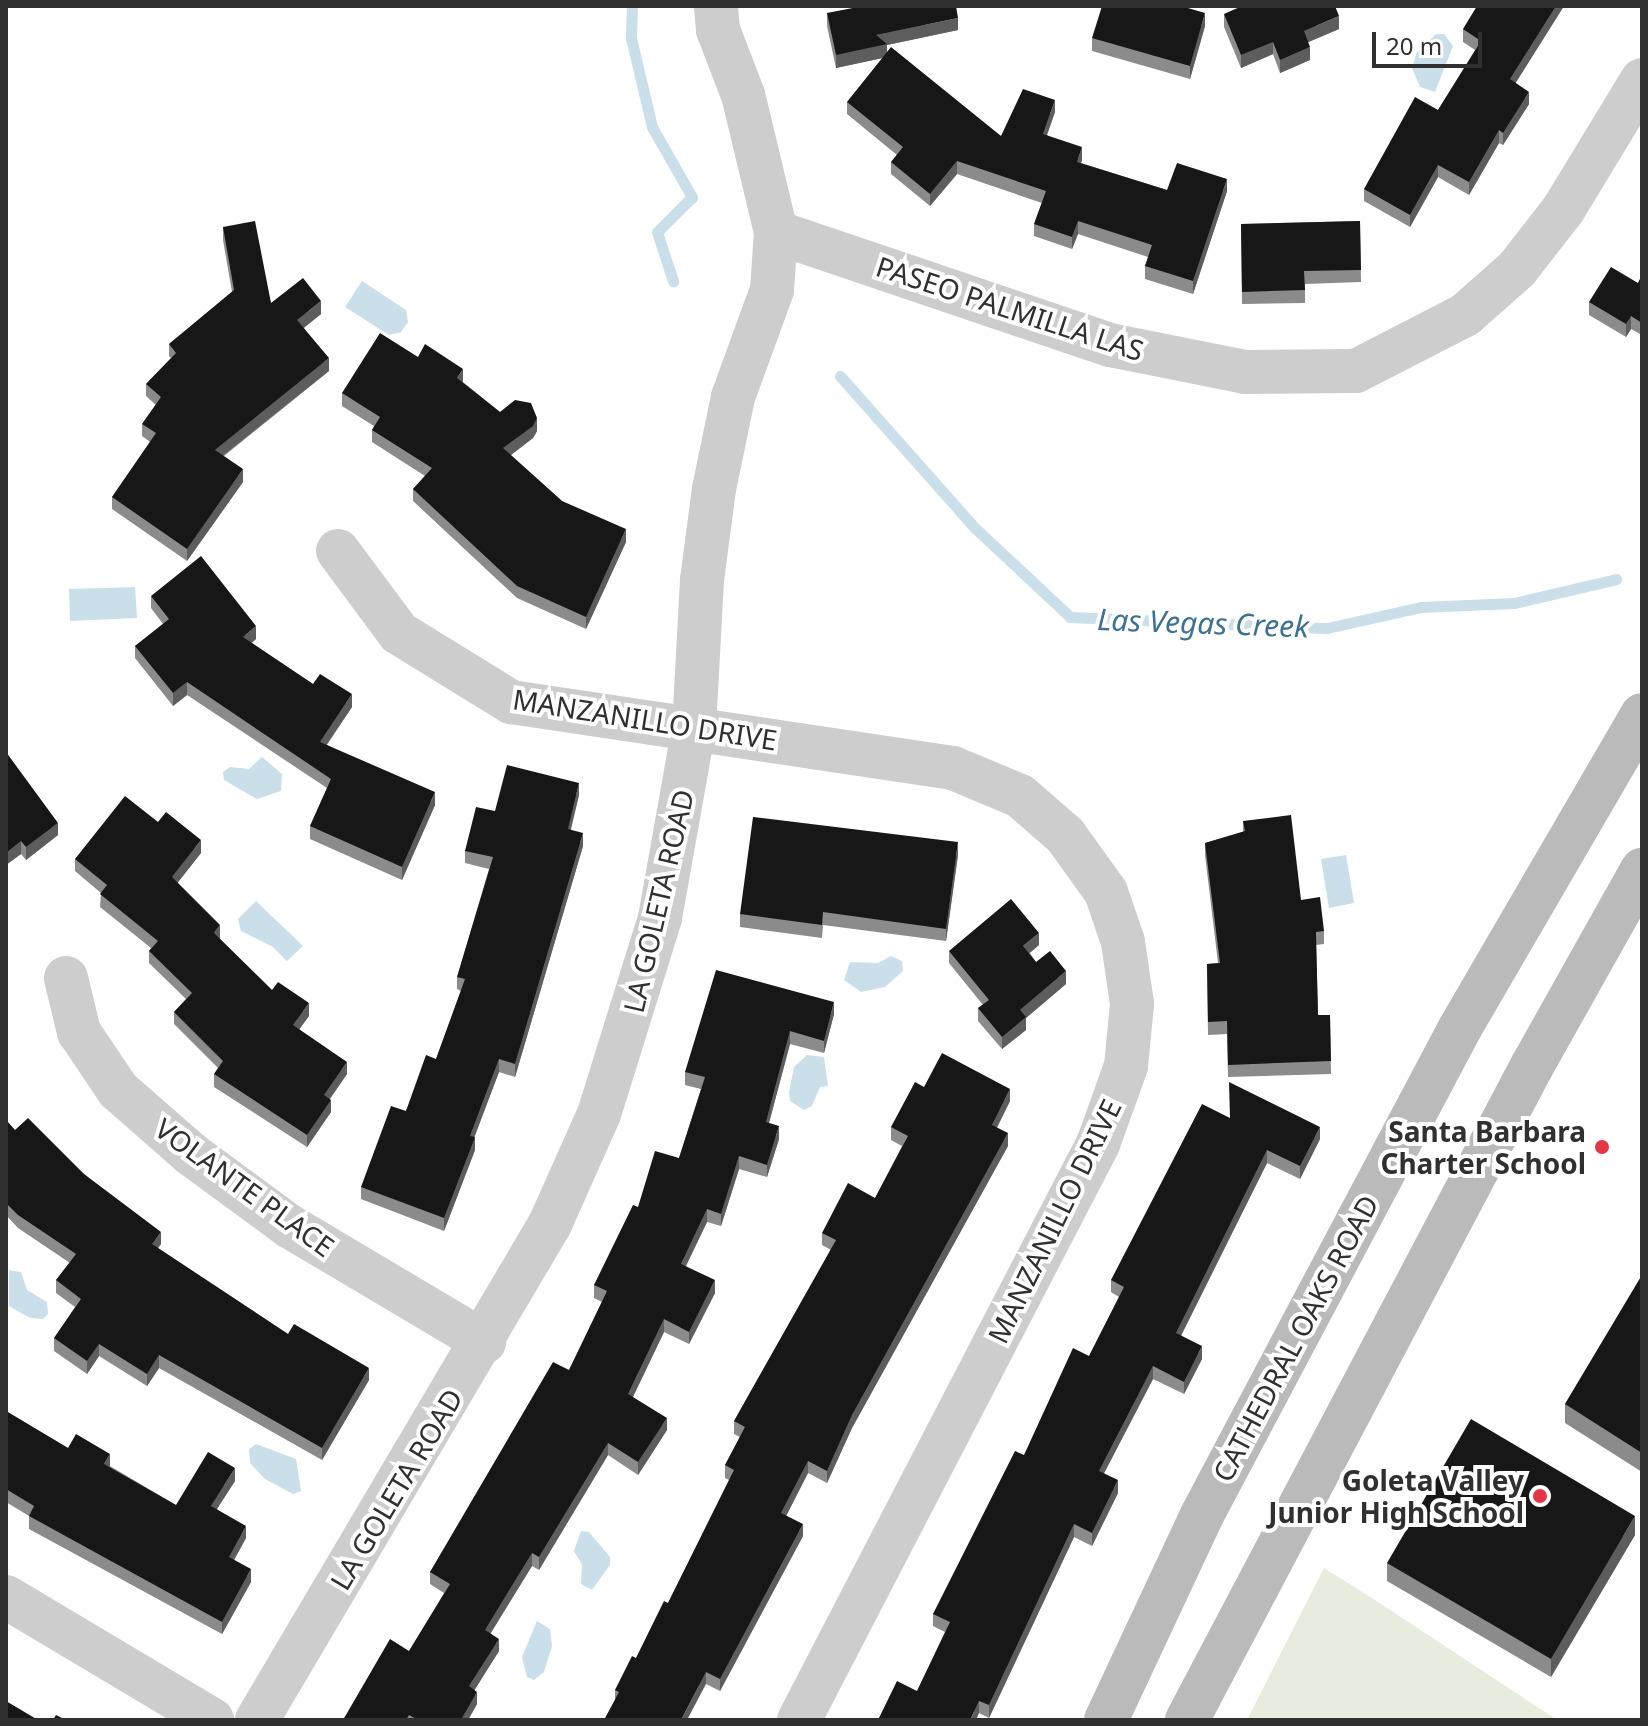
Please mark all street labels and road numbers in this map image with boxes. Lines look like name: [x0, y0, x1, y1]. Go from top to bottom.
street label: PASEO PALMILLA LAS: [872, 249, 1148, 367]
street label: MANZANILLO DRIVE: [511, 682, 779, 756]
street label: LA GOLETA ROAD: [616, 786, 700, 1016]
street label: MANZANILLO DRIVE: [980, 1094, 1128, 1348]
street label: VOLANTE PLACE: [149, 1111, 341, 1263]
street label: CATHEDRAL OAKS ROAD: [1205, 1189, 1385, 1487]
street label: LA GOLETA ROAD: [323, 1383, 469, 1595]

